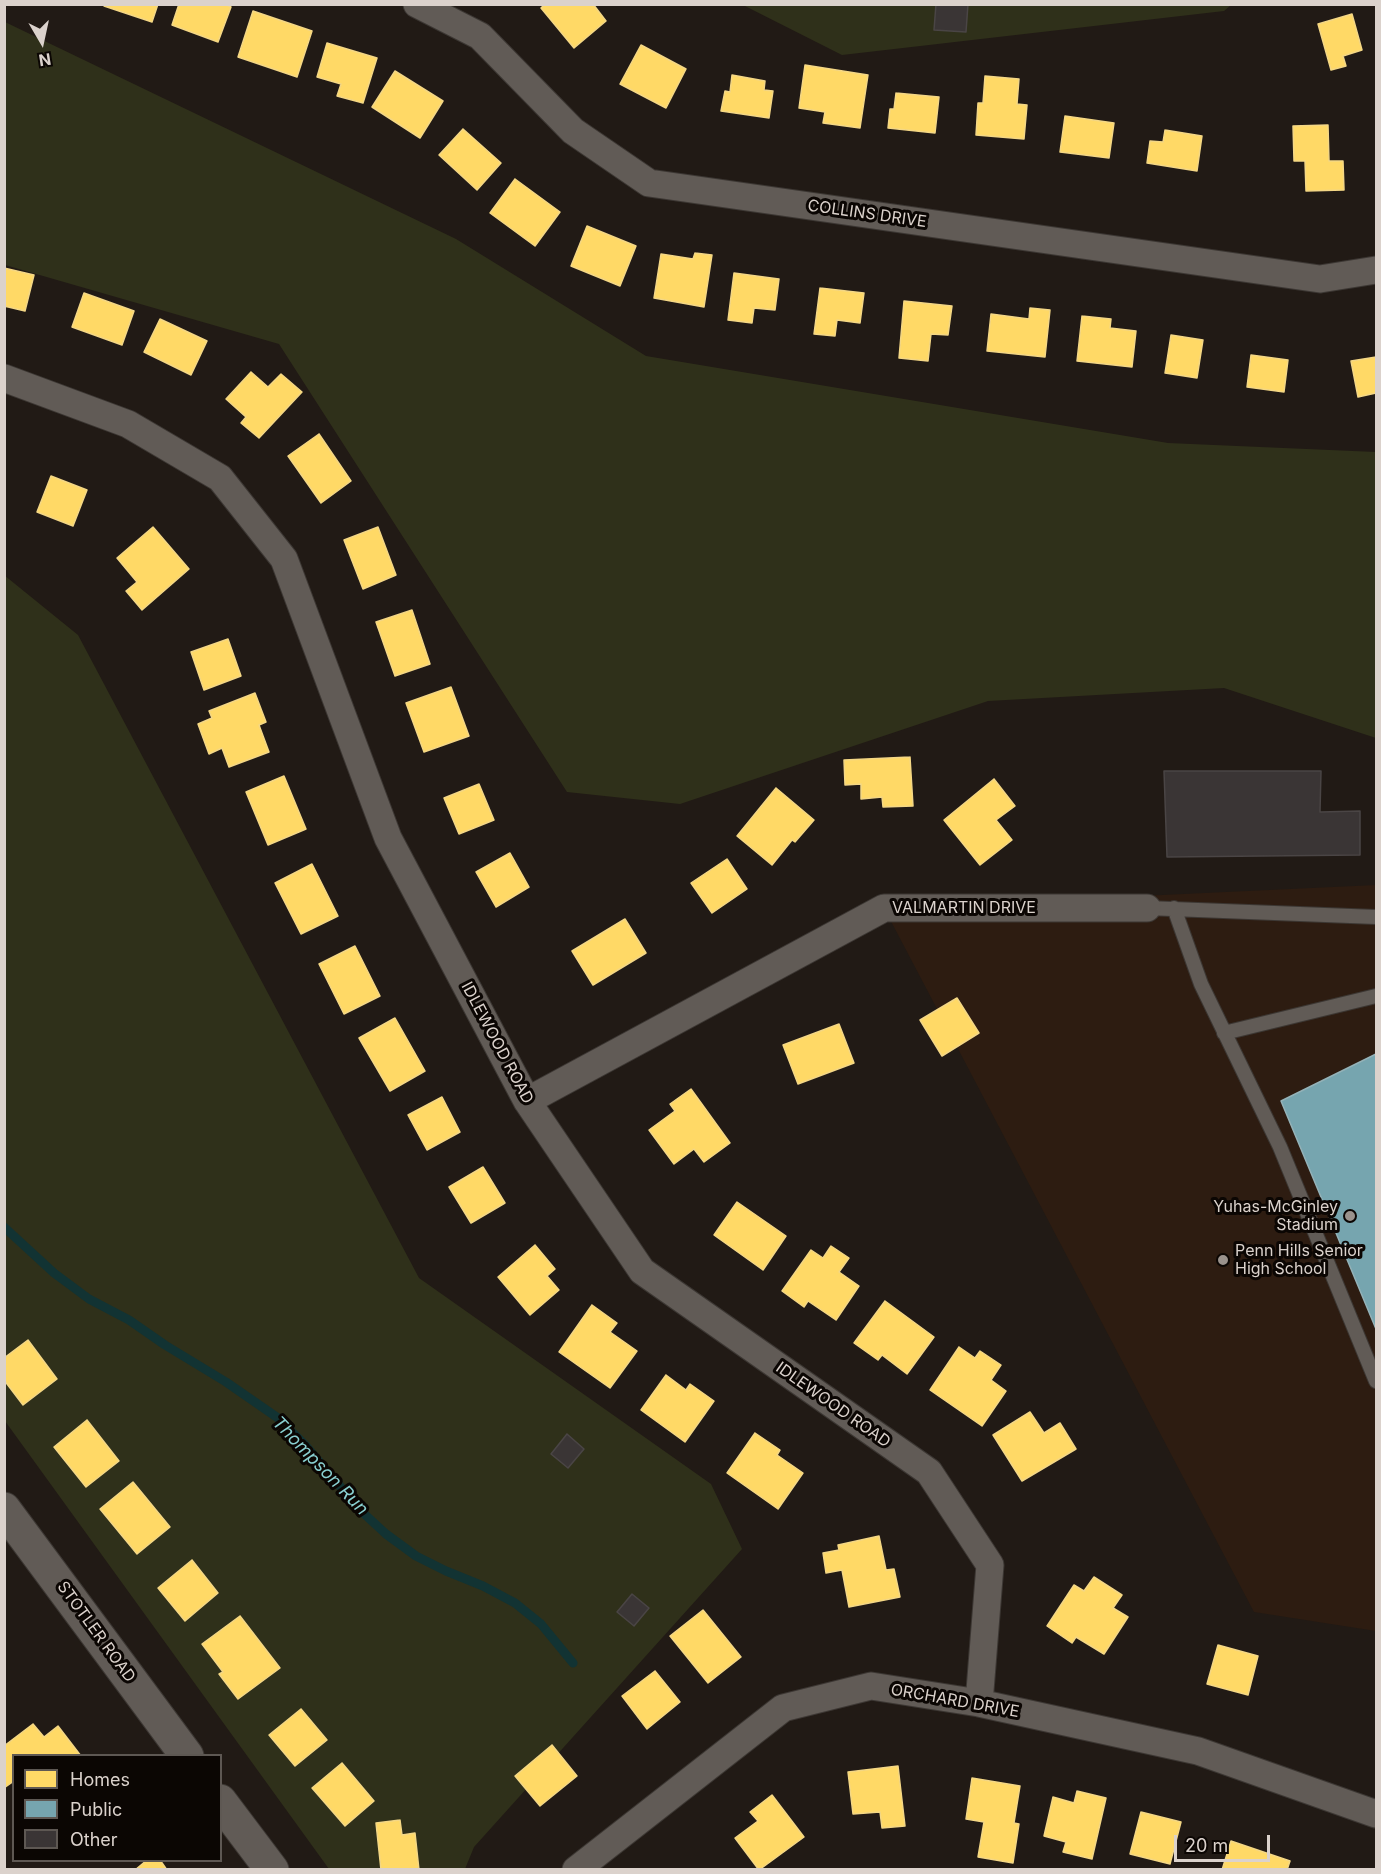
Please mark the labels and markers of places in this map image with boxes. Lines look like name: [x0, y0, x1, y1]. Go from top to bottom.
place label: Yuhas-McGinley Stadium: [1213, 1197, 1338, 1235]
marker: Yuhas-McGinley Stadium: [1343, 1209, 1357, 1223]
place label: Penn Hills Senior High School: [1235, 1241, 1363, 1279]
marker: Penn Hills Senior High School: [1216, 1253, 1230, 1267]

